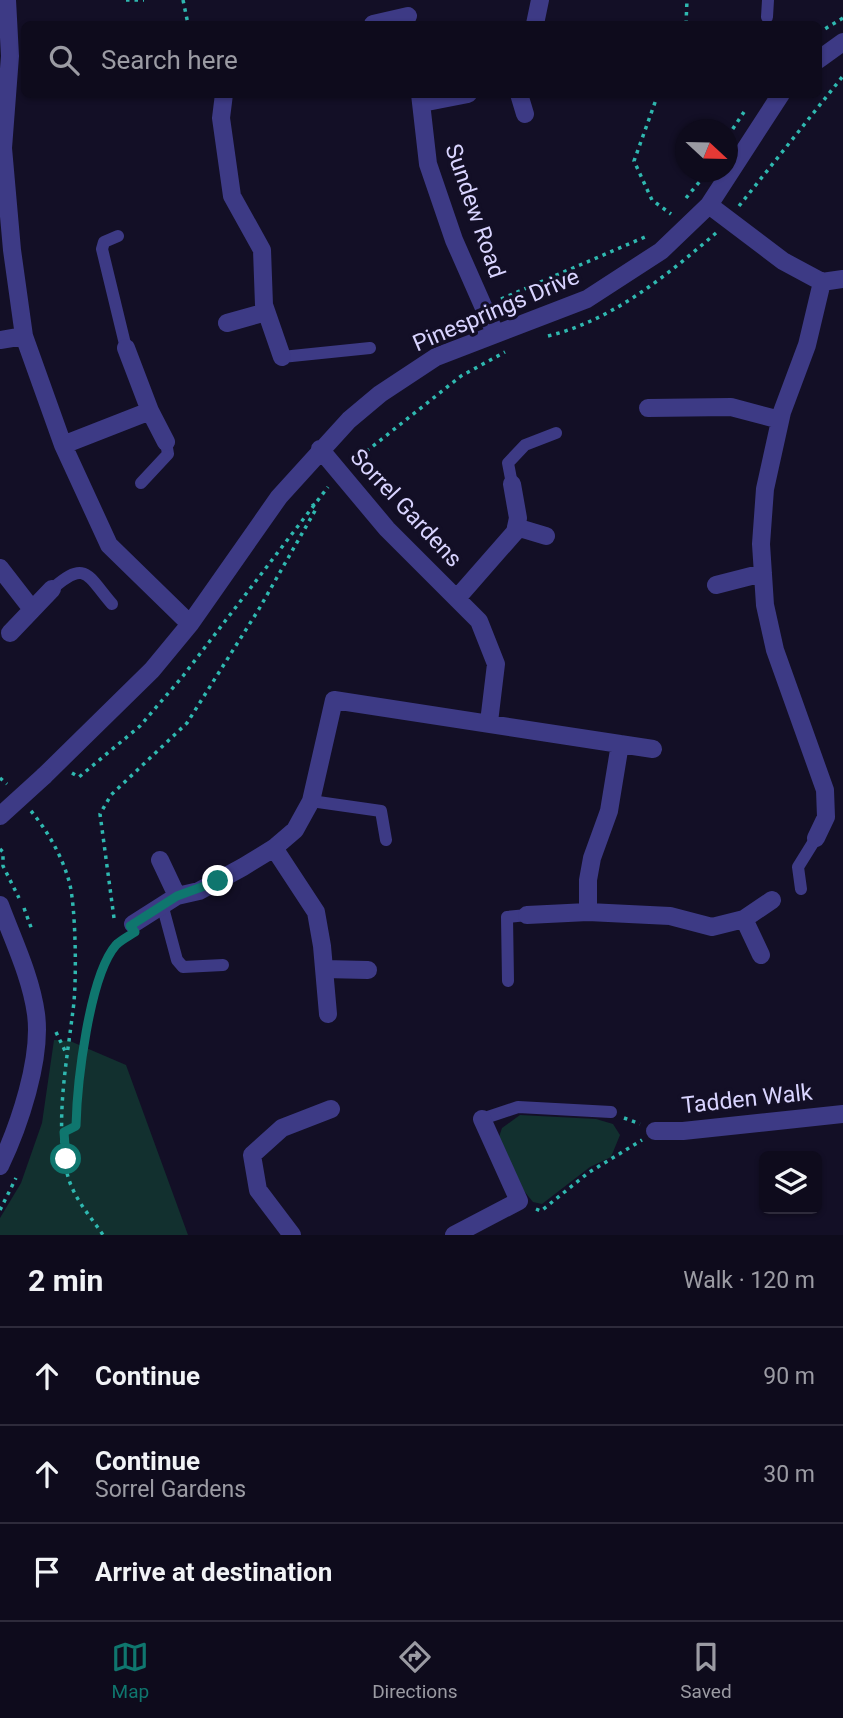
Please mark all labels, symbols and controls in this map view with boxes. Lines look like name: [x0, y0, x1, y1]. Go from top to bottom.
search box: [21, 21, 822, 98]
icon: search: [45, 41, 83, 79]
text: Search here: [101, 45, 238, 75]
north arrow: [675, 119, 738, 182]
street label: Sundew Road: [439, 140, 511, 282]
street label: Pinesprings Drive: [409, 263, 583, 357]
street label: Sorrel Gardens: [345, 444, 467, 572]
route end: [202, 865, 233, 896]
street label: Tadden Walk: [680, 1079, 814, 1119]
route start: [50, 1143, 81, 1174]
map controls: [759, 1151, 822, 1214]
button: layers: [759, 1151, 822, 1214]
text: 2 min: [28, 1263, 103, 1298]
text: Walk · 120 m: [683, 1267, 815, 1294]
icon: ahead: [28, 1357, 66, 1395]
text: Continue: [95, 1361, 200, 1391]
text: 90 m: [763, 1363, 815, 1390]
text: Continue: [95, 1446, 200, 1476]
icon: ahead: [28, 1455, 66, 1493]
text: 30 m: [763, 1461, 815, 1488]
text: Sorrel Gardens: [95, 1476, 246, 1503]
icon: arrive: [28, 1553, 66, 1591]
text: Arrive at destination: [95, 1557, 332, 1587]
tab: Map: [111, 1638, 149, 1703]
tab: Directions: [372, 1638, 457, 1703]
tab: Saved: [680, 1638, 732, 1703]

